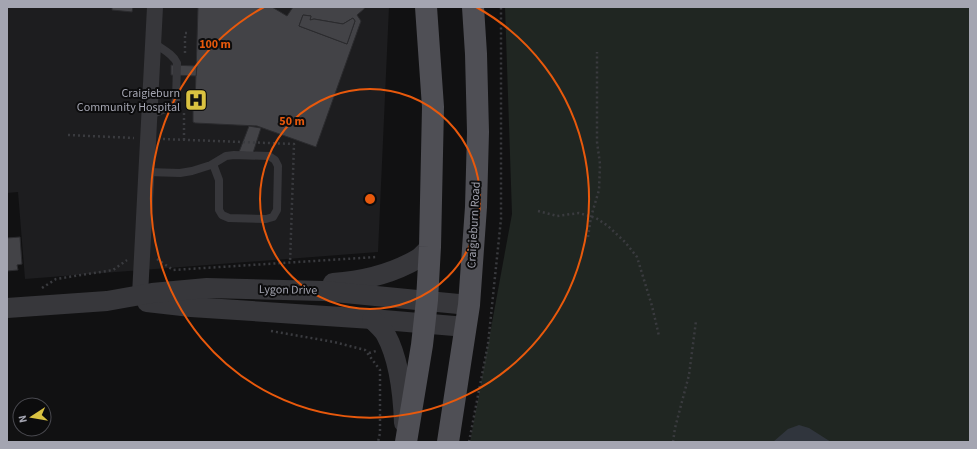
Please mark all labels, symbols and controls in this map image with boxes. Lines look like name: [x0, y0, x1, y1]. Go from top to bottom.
text: 100 m: [199, 36, 231, 53]
place label: Craigieburn Community Hospital: [77, 85, 180, 116]
hospital icon: Craigieburn Community Hospital: [183, 87, 209, 113]
text: 50 m: [279, 113, 305, 130]
street label: Craigieburn Road: [463, 181, 485, 269]
centre of rings: [363, 192, 377, 206]
street label: Lygon Drive: [259, 281, 317, 299]
north arrow: [12, 397, 52, 437]
text: N: [15, 414, 31, 424]

